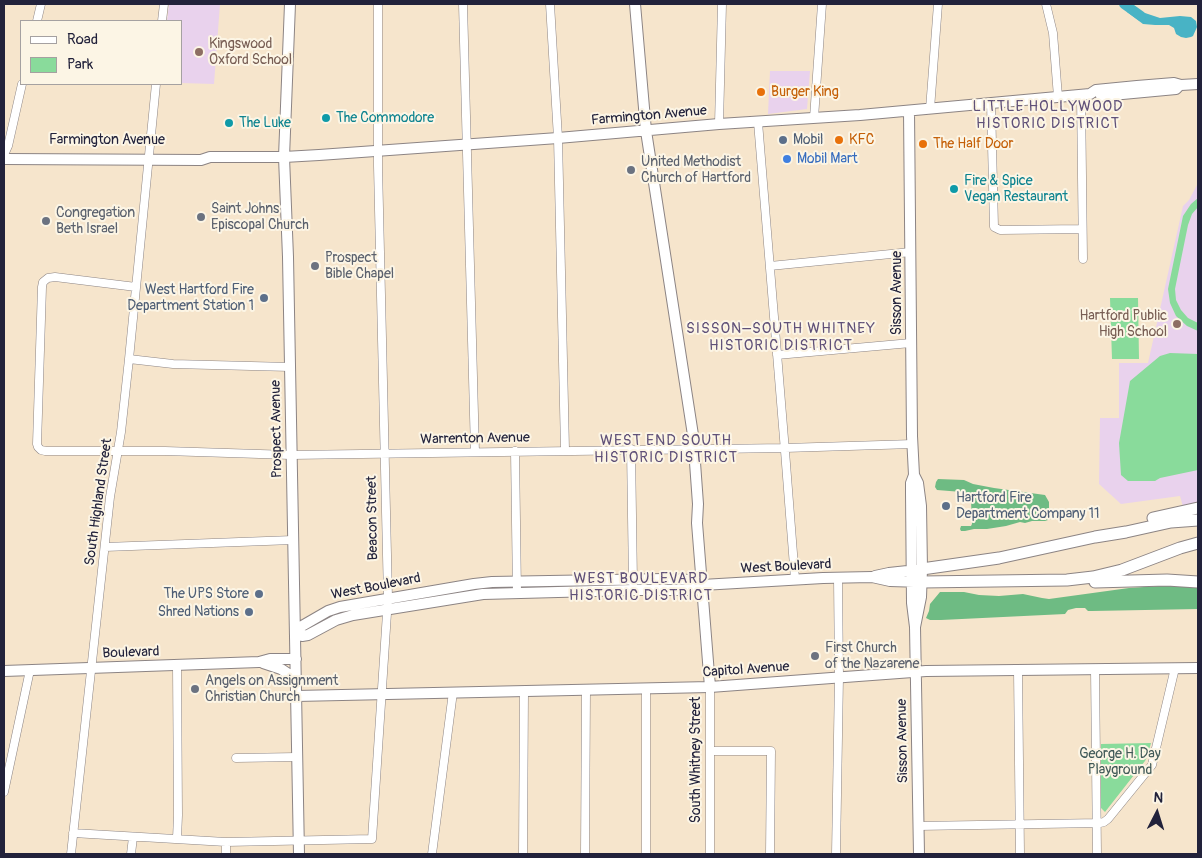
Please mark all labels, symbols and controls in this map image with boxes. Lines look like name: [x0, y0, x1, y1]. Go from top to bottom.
legend: [20, 20, 182, 85]
text: Road: [67, 30, 98, 49]
place label: Kingswood Oxford School: [209, 36, 292, 68]
marker: Kingswood Oxford School: [193, 46, 205, 58]
text: Park: [67, 55, 93, 74]
place label: Burger King: [771, 84, 839, 100]
marker: Burger King: [755, 86, 767, 98]
district label: LITTLE HOLLYWOOD HISTORIC DISTRICT: [971, 98, 1125, 133]
street label: Farmington Avenue: [591, 103, 707, 129]
place label: The Commodore: [336, 110, 434, 126]
marker: The Commodore: [320, 112, 332, 124]
place label: The Luke: [239, 115, 291, 131]
marker: The Luke: [223, 117, 235, 129]
street label: Farmington Avenue: [49, 132, 165, 148]
place label: Mobil: [793, 132, 823, 148]
place label: KFC: [849, 132, 875, 148]
marker: Mobil: [777, 134, 789, 146]
marker: KFC: [833, 134, 845, 146]
place label: The Half Door: [933, 136, 1014, 152]
marker: The Half Door: [917, 138, 929, 150]
place label: Mobil Mart: [797, 151, 858, 167]
marker: Mobil Mart: [781, 153, 793, 165]
place label: United Methodist Church of Hartford: [641, 154, 751, 186]
marker: United Methodist Church of Hartford: [625, 164, 637, 176]
place label: Fire & Spice Vegan Restaurant: [964, 173, 1068, 206]
marker: Fire & Spice Vegan Restaurant: [948, 183, 960, 195]
place label: Saint Johns Episcopal Church: [211, 201, 309, 233]
place label: Congregation Beth Israel: [56, 205, 135, 238]
marker: Saint Johns Episcopal Church: [195, 211, 207, 223]
marker: Congregation Beth Israel: [40, 215, 52, 227]
place label: Prospect Bible Chapel: [325, 250, 394, 282]
street label: Sisson Avenue: [889, 251, 905, 335]
marker: Prospect Bible Chapel: [309, 260, 321, 272]
place label: West Hartford Fire Department Station 1: [127, 282, 254, 314]
marker: West Hartford Fire Department Station 1: [258, 292, 270, 304]
place label: Hartford Public High School: [1079, 308, 1167, 341]
marker: Hartford Public High School: [1171, 318, 1183, 330]
district label: SISSON–SOUTH WHITNEY HISTORIC DISTRICT: [684, 320, 878, 355]
street label: Prospect Avenue: [268, 380, 286, 478]
street label: Warrenton Avenue: [420, 430, 530, 448]
district label: WEST END SOUTH HISTORIC DISTRICT: [592, 432, 740, 467]
street label: South Highland Street: [82, 437, 116, 567]
street label: Beacon Street: [364, 475, 382, 561]
place label: Hartford Fire Department Company 11: [956, 490, 1099, 522]
marker: Hartford Fire Department Company 11: [940, 500, 952, 512]
street label: West Boulevard: [740, 556, 832, 578]
street label: West Boulevard: [330, 570, 422, 604]
district label: WEST BOULEVARD HISTORIC DISTRICT: [567, 570, 715, 605]
place label: The UPS Store: [164, 586, 249, 602]
marker: The UPS Store: [253, 588, 265, 600]
place label: Shred Nations: [158, 604, 239, 620]
marker: Shred Nations: [243, 606, 255, 618]
place label: First Church of the Nazarene: [825, 640, 919, 672]
street label: Boulevard: [102, 644, 160, 662]
marker: First Church of the Nazarene: [809, 650, 821, 662]
street label: Capitol Avenue: [702, 659, 790, 681]
place label: Angels on Assignment Christian Church: [205, 673, 338, 706]
marker: Angels on Assignment Christian Church: [189, 683, 201, 695]
street label: South Whitney Street: [688, 697, 704, 823]
street label: Sisson Avenue: [894, 699, 912, 783]
park label: George H. Day Playground: [1079, 746, 1161, 779]
north arrow: [1132, 788, 1182, 838]
text: N: [1153, 789, 1164, 806]

